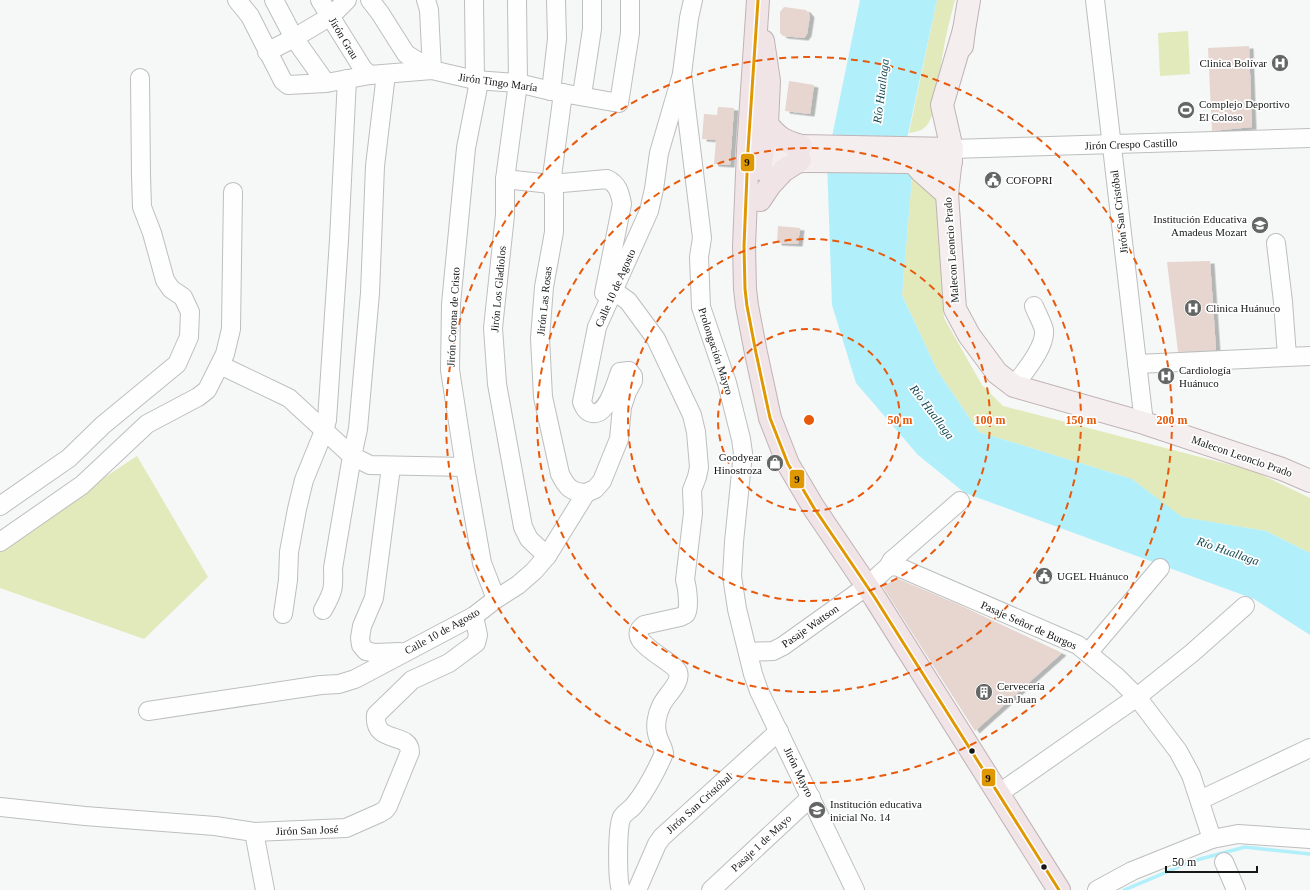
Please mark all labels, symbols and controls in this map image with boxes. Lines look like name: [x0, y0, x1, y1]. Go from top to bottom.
street label: Jirón Grau: [327, 15, 361, 62]
hospital icon: Clinica Bolívar: [1270, 53, 1290, 73]
place label: Clinica Bolívar: [1199, 57, 1267, 69]
water label: Río Huallaga: [870, 58, 892, 125]
street label: Jirón Tingo María: [458, 71, 538, 93]
place label: Complejo Deportivo El Coloso: [1199, 98, 1290, 123]
sports icon: Complejo Deportivo El Coloso: [1176, 100, 1196, 120]
street label: Jirón Crespo Castillo: [1084, 136, 1178, 152]
line badge: 9: [740, 153, 755, 172]
text: 9: [744, 156, 750, 168]
street label: Jirón San Cristóbal: [1108, 169, 1130, 255]
public building icon: COFOPRI: [983, 170, 1003, 190]
place label: COFOPRI: [1006, 174, 1053, 186]
street label: Malecon Leoncio Prado: [941, 196, 961, 303]
place label: Institución Educativa Amadeus Mozart: [1153, 213, 1247, 238]
school or university icon: Institución Educativa Amadeus Mozart: [1250, 215, 1270, 235]
street label: Jirón Los Gladiolos: [488, 245, 508, 333]
street label: Calle 10 de Agosto: [592, 247, 638, 329]
street label: Jirón Corona de Cristo: [444, 266, 462, 367]
street label: Jirón Las Rosas: [534, 266, 554, 336]
hospital icon: Clinica Huánuco: [1183, 298, 1203, 318]
place label: Clinica Huánuco: [1206, 302, 1281, 314]
street label: Prolongación Mayro: [696, 306, 736, 396]
place label: Cardiología Huánuco: [1179, 364, 1231, 389]
hospital icon: Cardiología Huánuco: [1156, 366, 1176, 386]
water label: Río Huallaga: [906, 381, 957, 442]
centre of rings: [802, 413, 816, 427]
text: 50 m: [888, 413, 913, 427]
text: 100 m: [975, 413, 1006, 427]
text: 150 m: [1066, 413, 1097, 427]
text: 200 m: [1157, 413, 1188, 427]
street label: Malecon Leoncio Prado: [1190, 433, 1294, 479]
place label: Goodyear Hinostroza: [714, 451, 762, 476]
shop icon: Goodyear Hinostroza: [765, 453, 785, 473]
line badge: 9: [789, 469, 805, 489]
text: 9: [794, 473, 800, 485]
water label: Río Huallaga: [1194, 533, 1261, 568]
public building icon: UGEL Huánuco: [1034, 566, 1054, 586]
place label: UGEL Huánuco: [1057, 570, 1129, 582]
street label: Pasaje Señor de Burgos: [979, 598, 1079, 652]
street label: Pasaje Wattson: [779, 602, 841, 650]
street label: Calle 10 de Agosto: [402, 605, 482, 657]
place label: Cervecería San Juan: [997, 680, 1045, 705]
building icon: Cervecería San Juan: [974, 682, 994, 702]
street label: Jirón Mayro: [782, 745, 816, 799]
unlabelled marker: [967, 746, 977, 756]
line badge: 9: [981, 768, 996, 787]
street label: Jirón San Cristóbal: [664, 770, 734, 836]
text: 9: [985, 772, 991, 784]
place label: Institución educativa inicial No. 14: [830, 798, 922, 823]
school or university icon: Institución educativa inicial No. 14: [807, 800, 827, 820]
street label: Pasaje 1 de Mayo: [728, 812, 794, 874]
street label: Jirón San José: [275, 823, 339, 837]
scale bar: [1166, 848, 1257, 874]
text: 50 m: [1172, 855, 1197, 869]
unlabelled marker: [1039, 862, 1049, 872]

